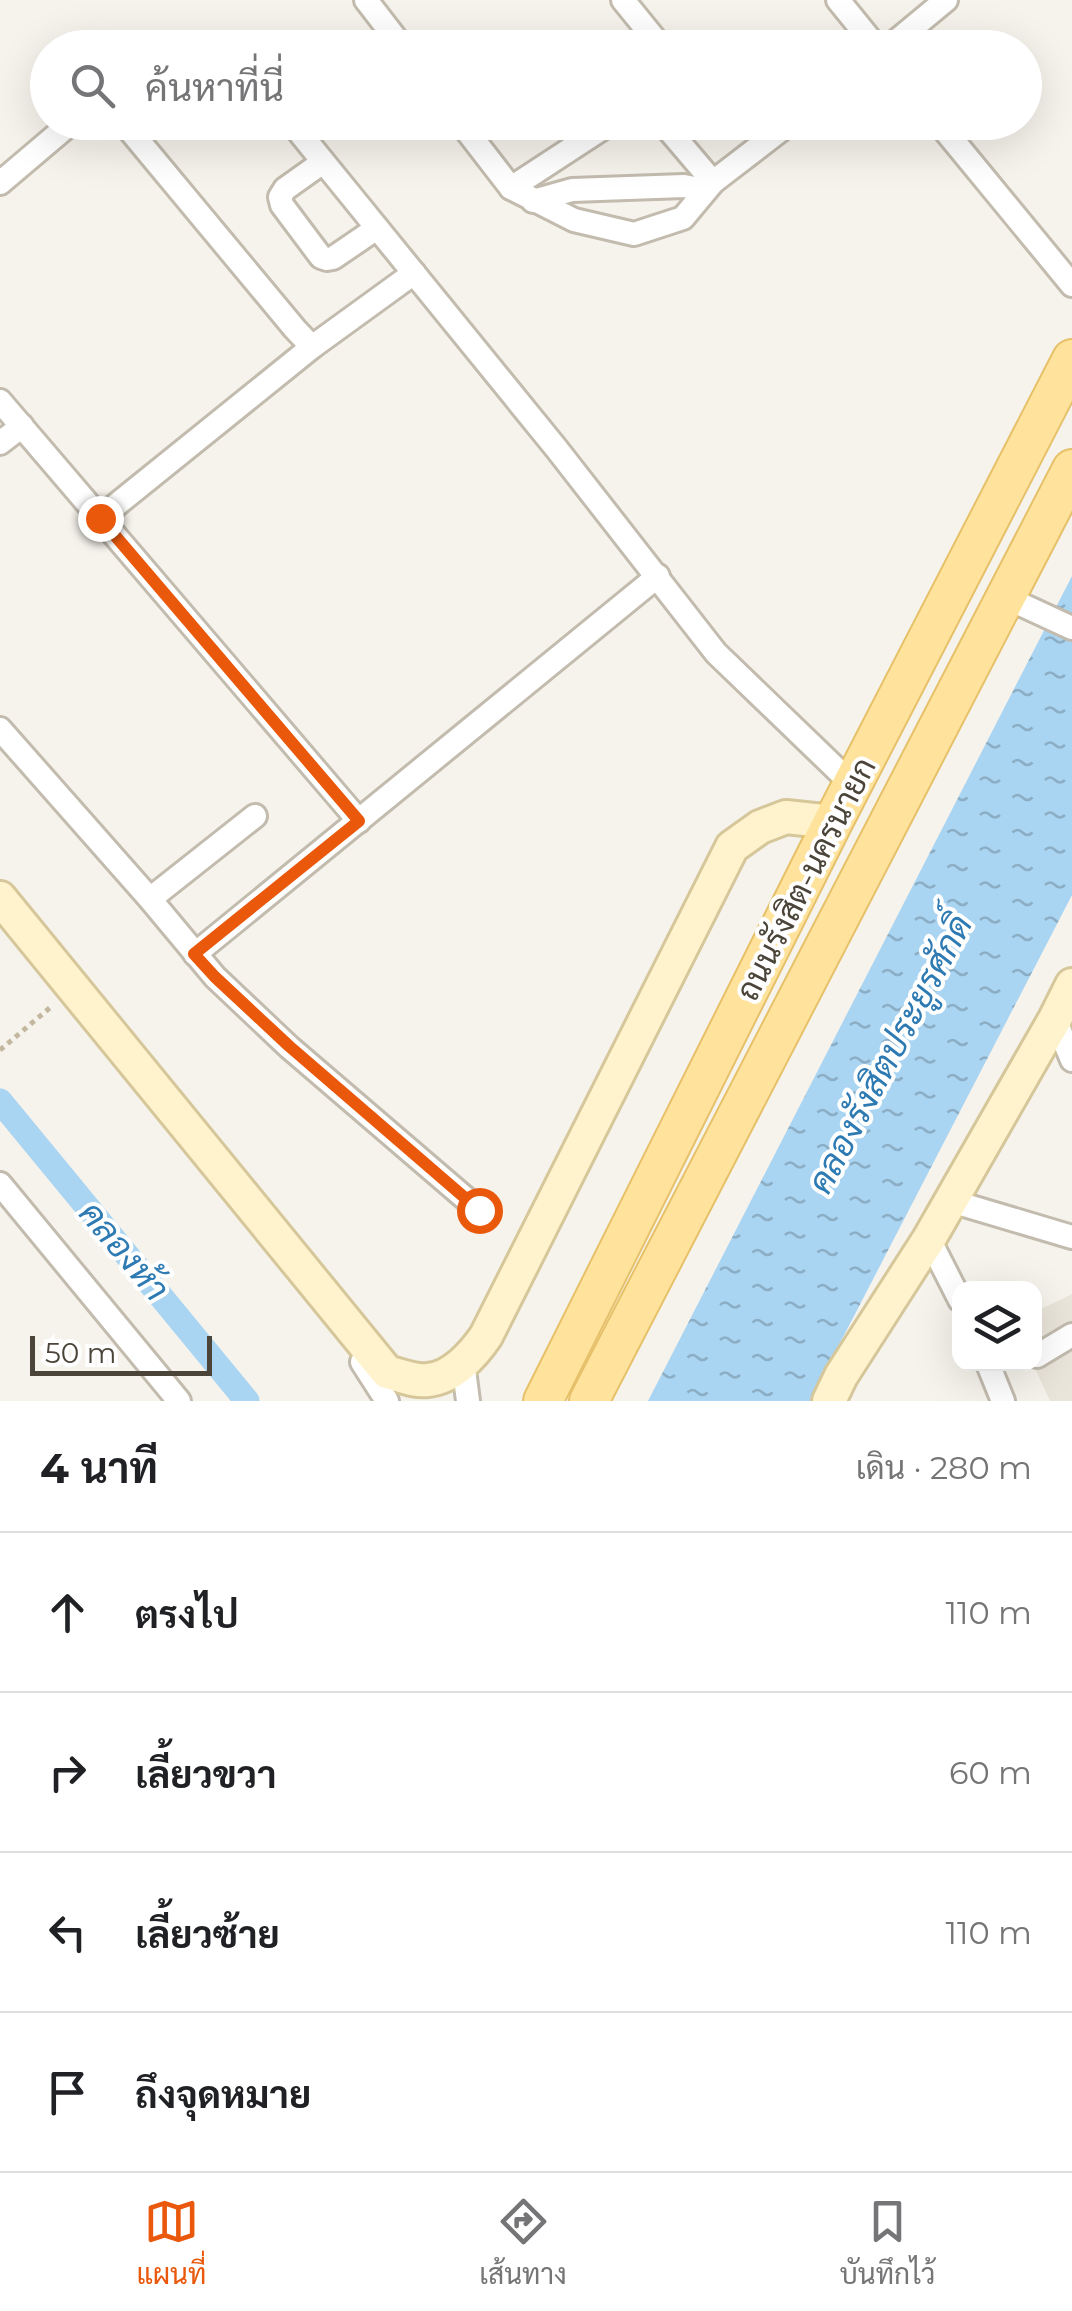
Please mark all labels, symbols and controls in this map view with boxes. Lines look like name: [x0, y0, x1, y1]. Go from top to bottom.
search box: [30, 30, 1042, 140]
icon: search: [65, 58, 120, 113]
text: ค้นหาที่นี่: [145, 64, 284, 111]
route end: [78, 496, 124, 542]
street label: ถนนรังสิต-นครนายก: [727, 751, 884, 1007]
water label: คลองรังสิตประยูรศักดิ์: [790, 897, 987, 1202]
route start: [457, 1188, 503, 1234]
water label: คลองห้า: [70, 1191, 179, 1309]
map controls: [952, 1281, 1042, 1371]
button: layers: [952, 1281, 1042, 1371]
scale bar: [30, 1331, 212, 1376]
text: 50 m: [45, 1336, 116, 1370]
text: 4 นาที: [40, 1442, 158, 1494]
text: เดิน · 280 m: [856, 1448, 1032, 1487]
icon: ahead: [40, 1585, 95, 1640]
text: ตรงไป: [135, 1591, 239, 1638]
text: 110 m: [945, 1593, 1032, 1632]
icon: right: [40, 1745, 95, 1800]
text: เลี้ยวขวา: [135, 1751, 277, 1798]
text: 60 m: [949, 1753, 1032, 1792]
icon: left: [40, 1905, 95, 1960]
text: เลี้ยวซ้าย: [135, 1911, 280, 1958]
text: 110 m: [945, 1913, 1032, 1952]
icon: arrive: [40, 2065, 95, 2120]
text: ถึงจุดหมาย: [135, 2071, 311, 2118]
tab: แผนที่: [136, 2194, 206, 2291]
tab: เส้นทาง: [479, 2194, 567, 2291]
tab: บันทึกไว้: [840, 2194, 935, 2291]

